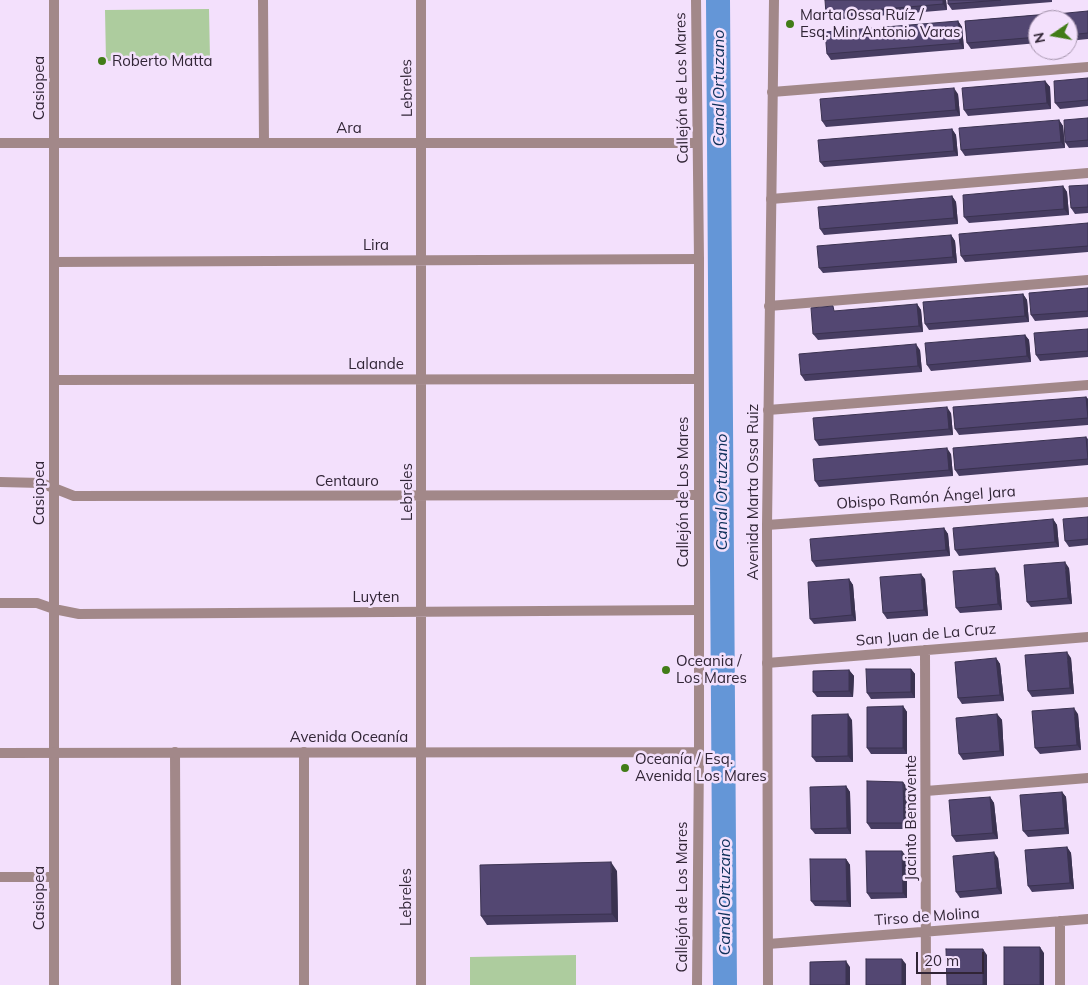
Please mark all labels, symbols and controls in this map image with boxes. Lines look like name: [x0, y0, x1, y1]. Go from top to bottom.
place label: Marta Ossa Ruíz / Esq. Min Antonio Varas: [800, 6, 960, 41]
north arrow: [1028, 10, 1078, 60]
street label: Callejón de Los Mares: [672, 12, 692, 164]
marker: Marta Ossa Ruíz / Esq. Min Antonio Varas: [784, 18, 796, 30]
water label: Canal Ortuzano: [709, 30, 729, 146]
text: N: [1029, 31, 1049, 45]
place label: Roberto Matta: [112, 52, 213, 70]
marker: Roberto Matta: [96, 55, 108, 67]
street label: Casiopea: [30, 56, 48, 120]
street label: Lebreles: [397, 59, 417, 117]
street label: Ara: [336, 119, 362, 137]
street label: Lira: [363, 236, 389, 254]
street label: Lalande: [348, 355, 404, 373]
street label: Avenida Marta Ossa Ruiz: [744, 404, 762, 580]
street label: Callejón de Los Mares: [674, 416, 692, 568]
water label: Canal Ortuzano: [712, 434, 732, 550]
street label: Casiopea: [30, 461, 48, 525]
street label: Lebreles: [398, 463, 416, 521]
street label: Centauro: [315, 472, 379, 490]
street label: Obispo Ramón Ángel Jara: [836, 483, 1016, 513]
street label: Luyten: [353, 588, 399, 606]
street label: San Juan de La Cruz: [855, 620, 997, 650]
place label: Oceania / Los Mares: [676, 652, 747, 687]
marker: Oceania / Los Mares: [660, 664, 672, 676]
street label: Avenida Oceanía: [290, 728, 408, 746]
place label: Oceanía / Esq. Avenida Los Mares: [635, 750, 767, 785]
street label: Jacinto Benavente: [902, 755, 920, 881]
marker: Oceanía / Esq. Avenida Los Mares: [619, 762, 631, 774]
street label: Callejón de Los Mares: [673, 821, 691, 973]
water label: Canal Ortuzano: [715, 839, 735, 955]
street label: Casiopea: [30, 866, 48, 930]
street label: Lebreles: [397, 868, 415, 926]
street label: Tirso de Molina: [874, 904, 980, 930]
scale bar: [918, 942, 986, 974]
text: 20 m: [924, 951, 959, 970]

